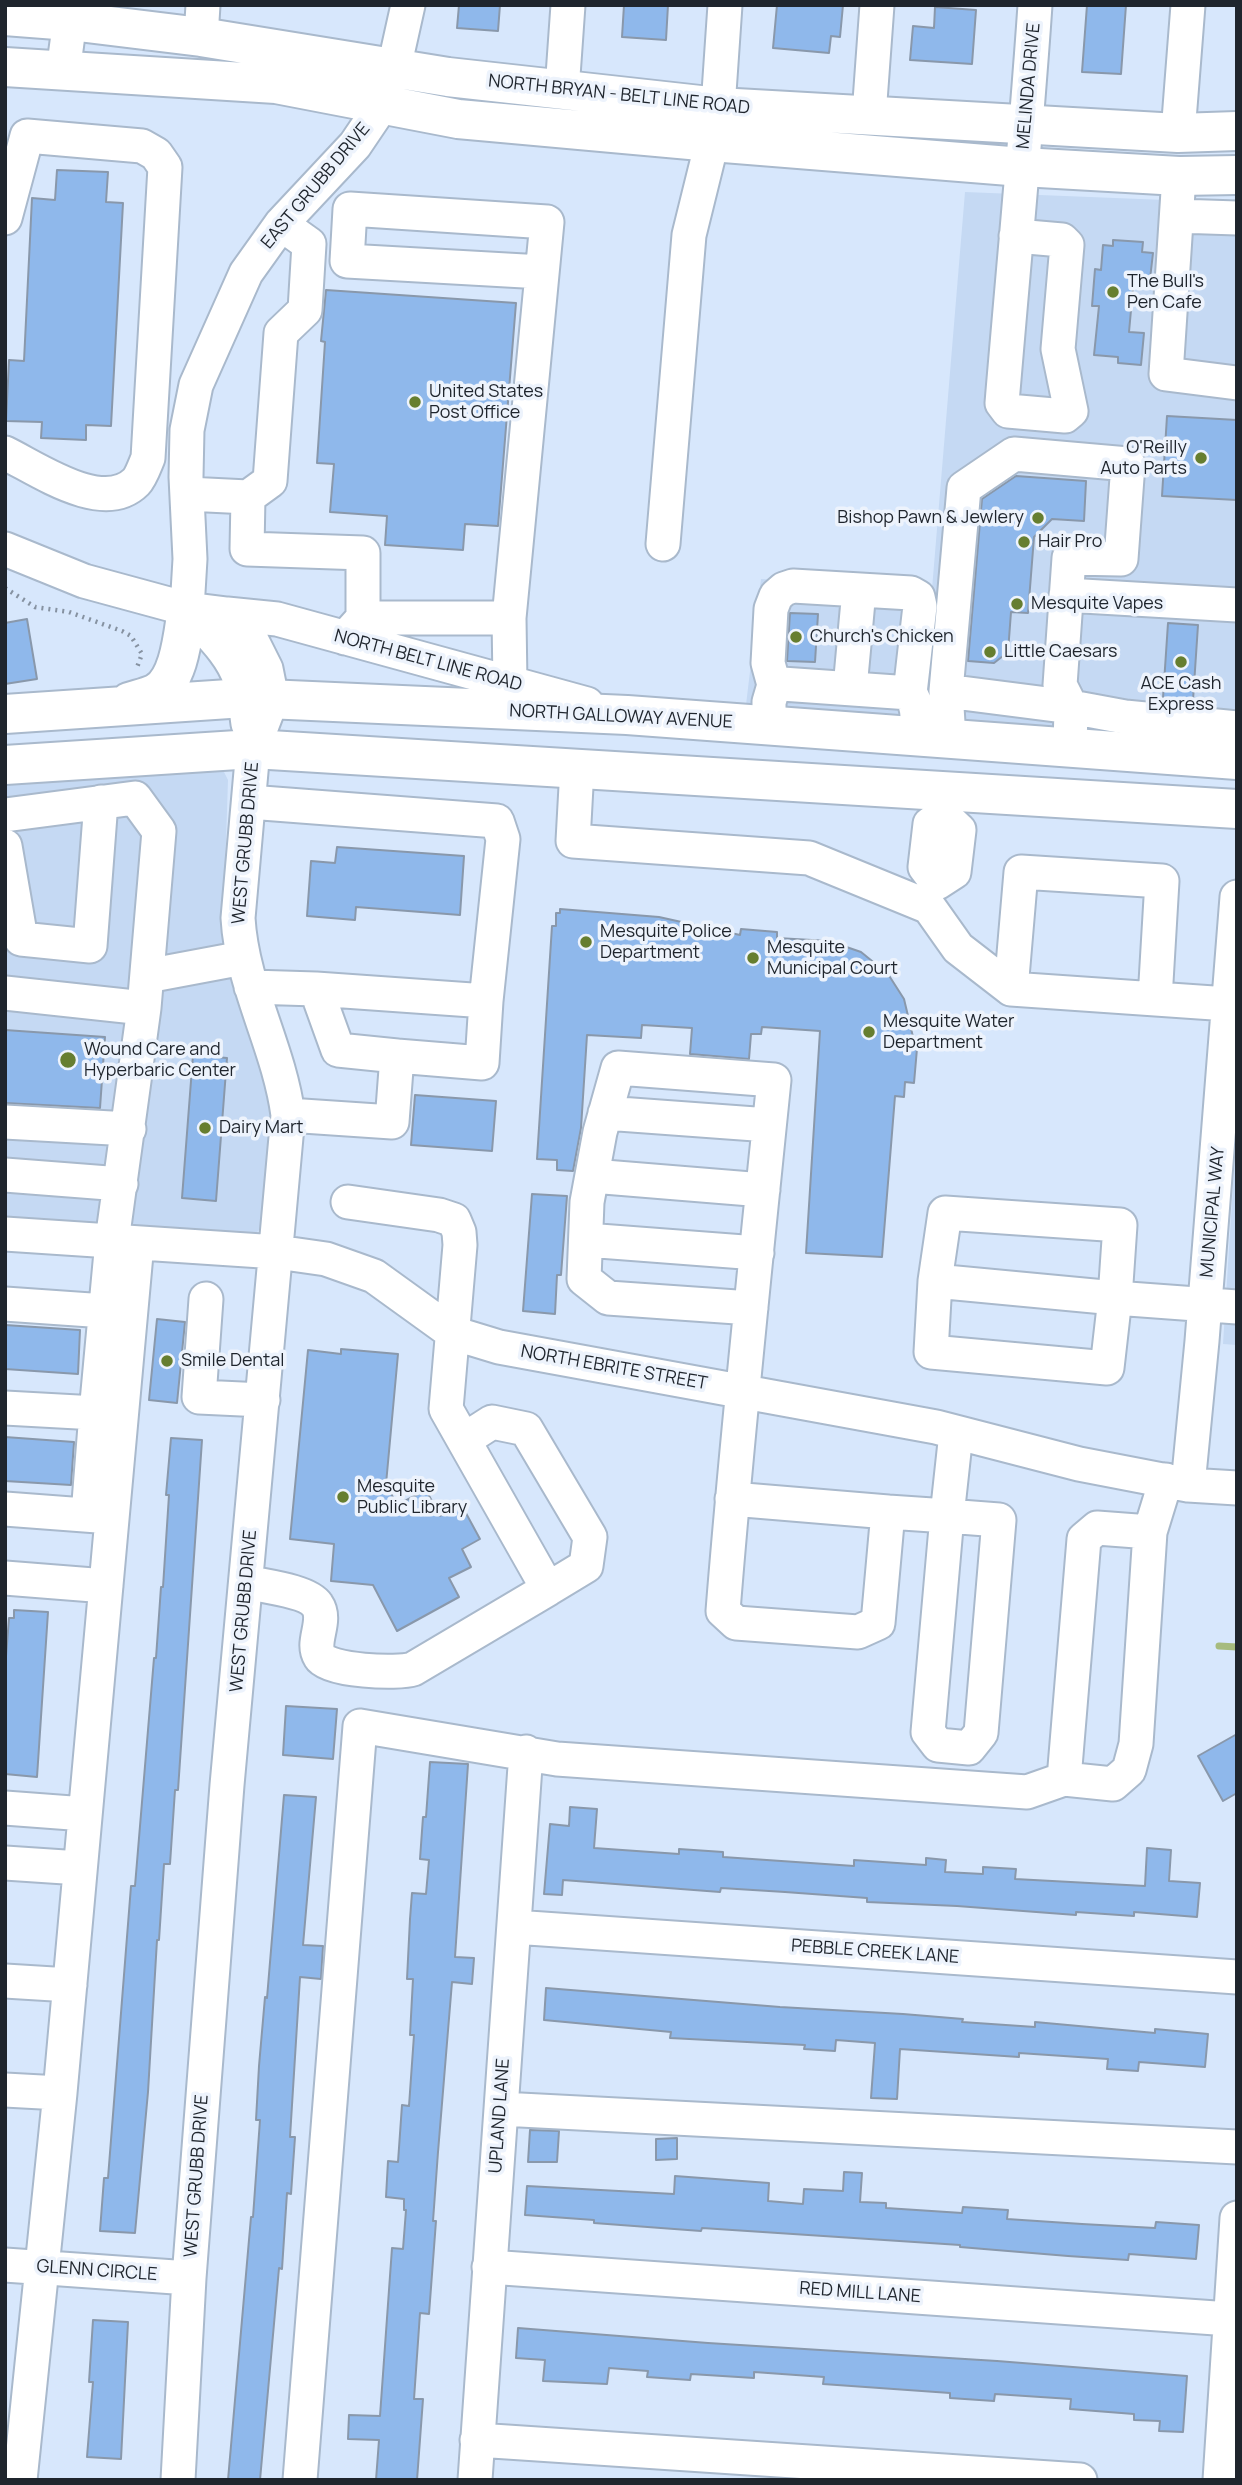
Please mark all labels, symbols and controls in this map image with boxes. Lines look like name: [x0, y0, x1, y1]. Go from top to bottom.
street label: MELINDA DRIVE: [1013, 22, 1045, 150]
street label: NORTH BRYAN - BELT LINE ROAD: [487, 71, 751, 119]
street label: EAST GRUBB DRIVE: [257, 119, 375, 253]
place label: The Bull's Pen Cafe: [1127, 271, 1204, 314]
marker: The Bull's Pen Cafe: [1105, 284, 1121, 300]
place label: United States Post Office: [429, 381, 543, 424]
marker: United States Post Office: [407, 394, 423, 410]
place label: O'Reilly Auto Parts: [1100, 437, 1187, 480]
marker: O'Reilly Auto Parts: [1193, 450, 1209, 466]
place label: Bishop Pawn & Jewlery: [837, 507, 1024, 529]
marker: Bishop Pawn & Jewlery: [1030, 510, 1046, 526]
place label: Hair Pro: [1038, 531, 1102, 553]
marker: Hair Pro: [1016, 534, 1032, 550]
place label: Mesquite Vapes: [1031, 593, 1163, 615]
marker: Mesquite Vapes: [1009, 596, 1025, 612]
street label: NORTH BELT LINE ROAD: [332, 626, 524, 696]
place label: Church's Chicken: [810, 626, 954, 648]
marker: Church's Chicken: [788, 629, 804, 645]
place label: Little Caesars: [1004, 641, 1117, 663]
marker: Little Caesars: [982, 644, 998, 660]
marker: ACE Cash Express: [1173, 654, 1189, 670]
place label: ACE Cash Express: [1141, 673, 1221, 716]
street label: NORTH GALLOWAY AVENUE: [509, 700, 733, 734]
street label: WEST GRUBB DRIVE: [228, 761, 264, 925]
place label: Mesquite Police Department: [600, 921, 732, 964]
marker: Mesquite Police Department: [578, 934, 594, 950]
place label: Mesquite Municipal Court: [767, 937, 898, 979]
marker: Mesquite Municipal Court: [745, 950, 761, 966]
place label: Mesquite Water Department: [883, 1011, 1015, 1054]
marker: Mesquite Water Department: [861, 1024, 877, 1040]
place label: Wound Care and Hyperbaric Center: [84, 1039, 236, 1082]
marker: Wound Care and Hyperbaric Center: [58, 1050, 78, 1070]
place label: Dairy Mart: [219, 1117, 304, 1139]
marker: Dairy Mart: [197, 1120, 213, 1136]
street label: MUNICIPAL WAY: [1197, 1146, 1229, 1278]
street label: NORTH EBRITE STREET: [519, 1341, 709, 1395]
place label: Smile Dental: [181, 1350, 284, 1372]
marker: Smile Dental: [159, 1353, 175, 1369]
place label: Mesquite Public Library: [357, 1476, 467, 1518]
marker: Mesquite Public Library: [335, 1489, 351, 1505]
street label: WEST GRUBB DRIVE: [226, 1529, 262, 1693]
street label: PEBBLE CREEK LANE: [790, 1935, 960, 1969]
street label: UPLAND LANE: [485, 2058, 515, 2174]
street label: WEST GRUBB DRIVE: [181, 2094, 213, 2258]
street label: GLENN CIRCLE: [36, 2256, 158, 2286]
street label: RED MILL LANE: [799, 2278, 921, 2308]

